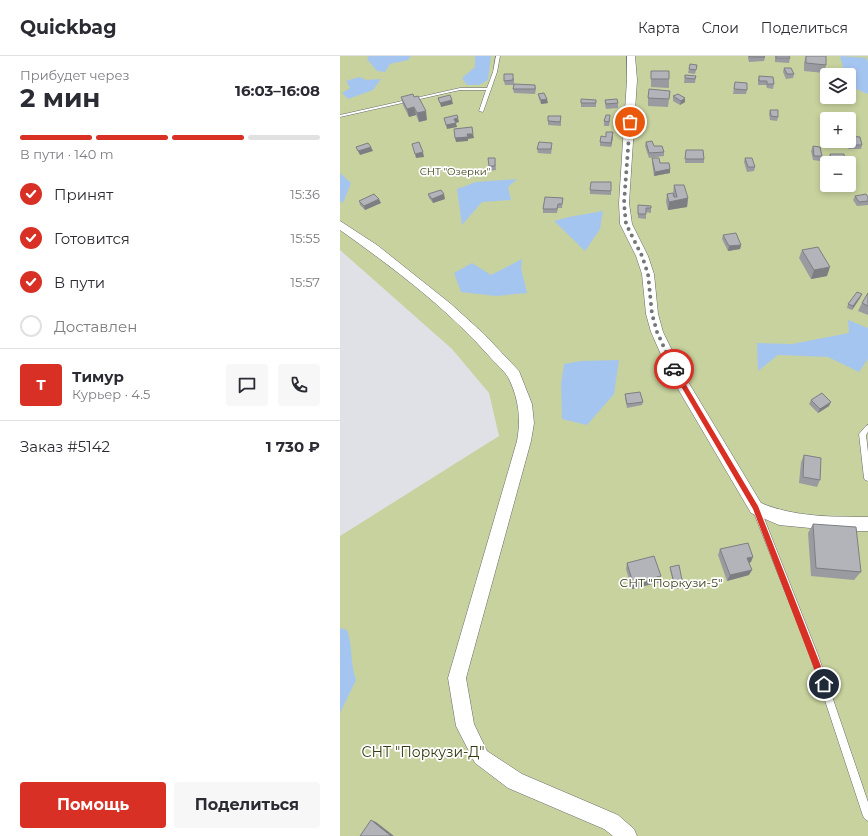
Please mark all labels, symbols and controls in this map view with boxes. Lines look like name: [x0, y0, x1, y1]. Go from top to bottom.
text: Quickbag: [20, 16, 116, 39]
text: Карта: [638, 19, 680, 37]
text: Слои: [702, 19, 739, 37]
text: Поделиться: [761, 19, 848, 37]
text: Прибудет через: [20, 67, 129, 83]
map controls: [820, 68, 856, 192]
button: layers: [820, 68, 856, 104]
text: 16:03–16:08: [235, 81, 320, 100]
text: 2 мин: [20, 82, 100, 114]
pin: [613, 105, 647, 139]
icon: bag: [619, 111, 641, 133]
button: +: [820, 112, 856, 148]
text: В пути · 140 m: [20, 146, 113, 162]
button: −: [820, 156, 856, 192]
park label: СНТ "Озерки": [420, 165, 491, 178]
icon: check: [20, 183, 42, 205]
text: Принят: [54, 185, 113, 204]
text: 15:36: [290, 186, 320, 202]
icon: check: [20, 227, 42, 249]
text: Готовится: [54, 229, 130, 248]
text: 15:55: [291, 230, 320, 246]
icon: check: [20, 271, 42, 293]
text: В пути: [54, 273, 105, 292]
text: 15:57: [290, 274, 320, 290]
text: Доставлен: [54, 317, 137, 336]
courier: [654, 349, 694, 389]
icon: car: [663, 358, 685, 380]
button: chat: [226, 364, 268, 406]
button: phone: [278, 364, 320, 406]
text: Тимур: [72, 367, 124, 386]
text: Т: [36, 375, 46, 394]
text: Курьер · 4.5: [72, 386, 150, 402]
text: Заказ #5142: [20, 437, 110, 456]
text: 1 730 ₽: [266, 437, 320, 456]
park label: СНТ "Поркузи-5": [620, 575, 722, 590]
pin: [807, 667, 841, 701]
icon: home: [813, 673, 835, 695]
park label: СНТ "Поркузи-Д": [362, 743, 484, 761]
button: Помощь: [20, 782, 166, 828]
button: Поделиться: [174, 782, 320, 828]

